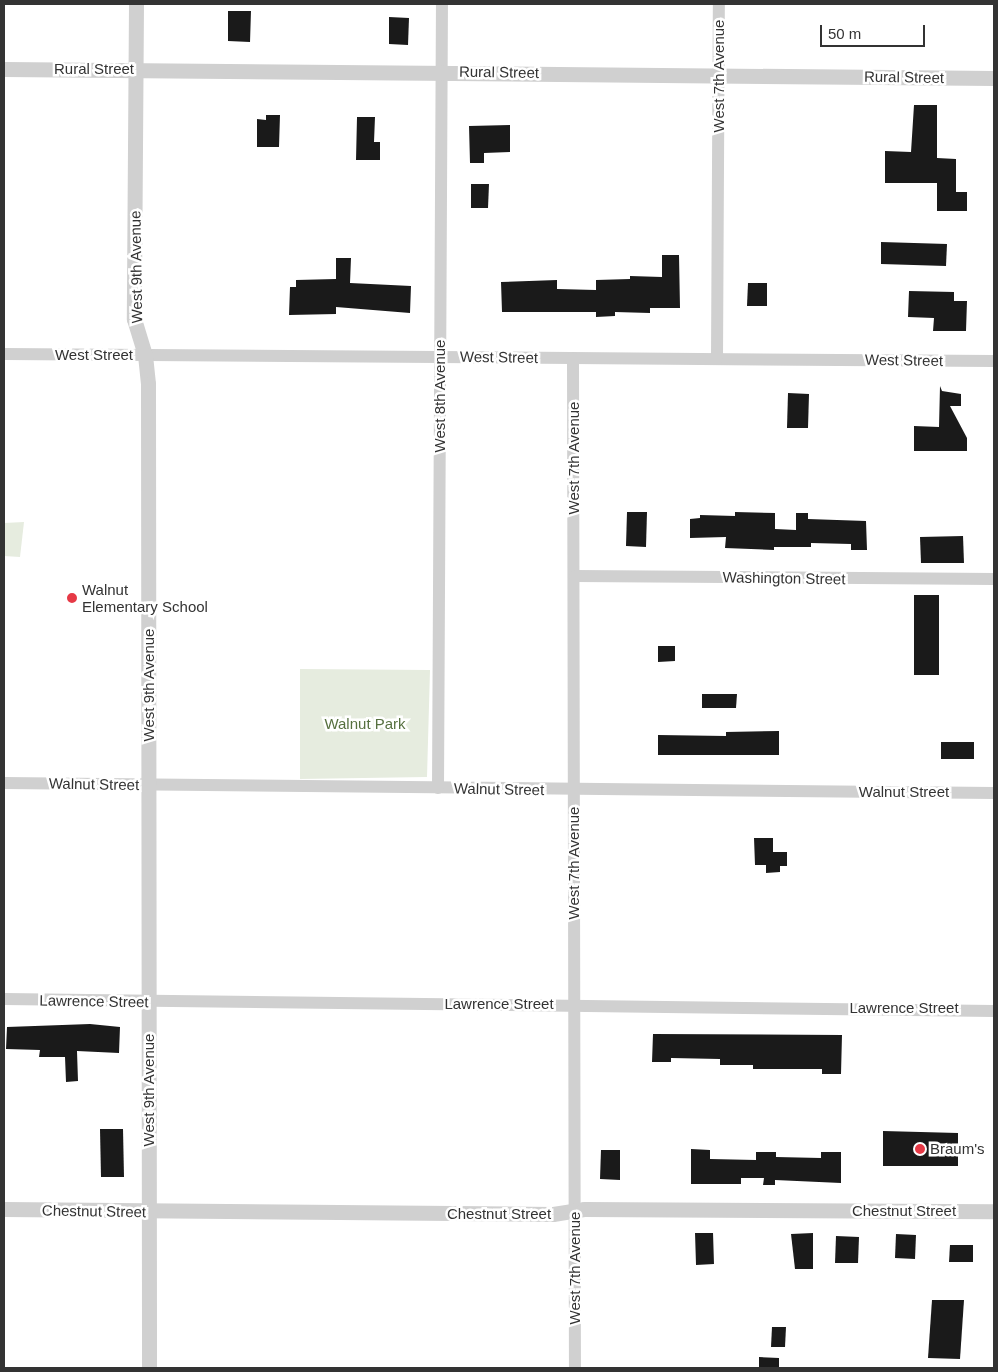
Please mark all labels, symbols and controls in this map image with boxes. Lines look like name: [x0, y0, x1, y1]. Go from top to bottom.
scale bar: [823, 15, 928, 47]
street label: West 7th Avenue: [710, 19, 728, 133]
text: 50 m: [828, 25, 861, 42]
street label: Rural Street: [54, 60, 134, 78]
street label: Rural Street: [459, 62, 539, 82]
street label: Rural Street: [864, 67, 944, 87]
street label: West 9th Avenue: [126, 210, 146, 324]
street label: West 8th Avenue: [431, 339, 449, 453]
street label: West Street: [55, 346, 133, 364]
street label: West Street: [460, 347, 538, 367]
street label: West Street: [865, 350, 943, 370]
street label: West 7th Avenue: [565, 401, 583, 515]
street label: Washington Street: [722, 568, 846, 588]
place label: Walnut Elementary School: [82, 580, 208, 615]
marker: Walnut Elementary School: [66, 592, 78, 604]
street label: West 9th Avenue: [140, 628, 158, 742]
park label: Walnut Park: [324, 715, 406, 733]
street label: Walnut Street: [49, 774, 139, 794]
street label: Walnut Street: [454, 779, 544, 799]
street label: Walnut Street: [859, 783, 949, 801]
street label: West 7th Avenue: [565, 806, 583, 920]
street label: Lawrence Street: [39, 991, 149, 1011]
street label: Lawrence Street: [444, 995, 554, 1013]
street label: Lawrence Street: [849, 999, 959, 1017]
street label: West 9th Avenue: [140, 1033, 158, 1147]
place label: Braum's: [930, 1140, 985, 1158]
marker: Braum's: [914, 1143, 926, 1155]
street label: Chestnut Street: [42, 1201, 146, 1221]
street label: Chestnut Street: [852, 1202, 956, 1220]
street label: Chestnut Street: [447, 1205, 551, 1223]
street label: West 7th Avenue: [566, 1211, 584, 1325]

